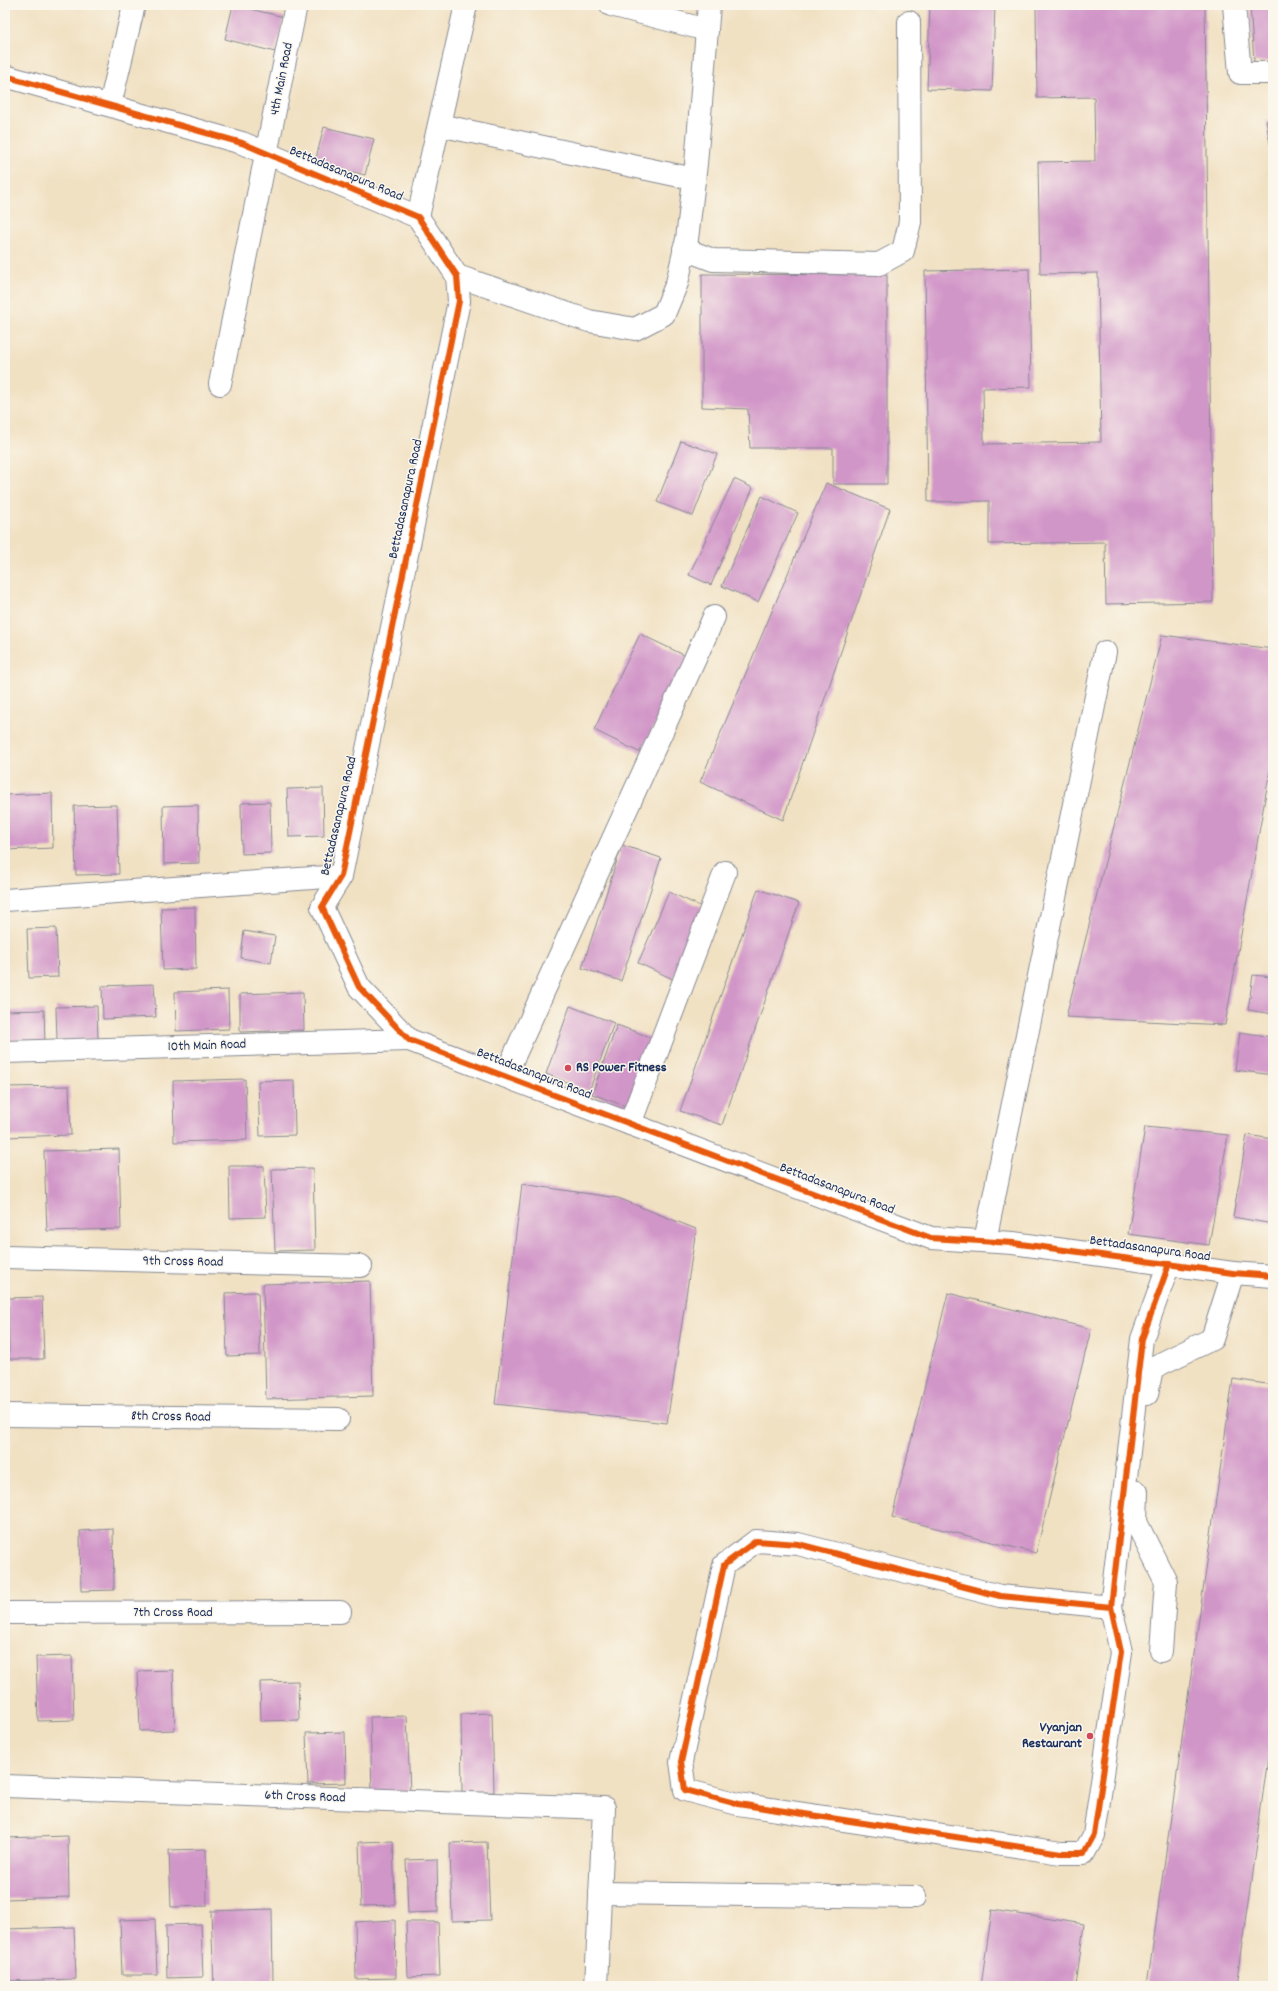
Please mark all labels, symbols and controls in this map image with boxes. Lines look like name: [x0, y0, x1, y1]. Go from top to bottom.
street label: 4th Main Road: [265, 41, 299, 117]
street label: Bettadasanapura Road: [286, 141, 406, 207]
street label: Bettadasanapura Road: [384, 437, 428, 561]
street label: Bettadasanapura Road: [316, 754, 362, 878]
street label: 10th Main Road: [167, 1035, 247, 1057]
street label: Bettadasanapura Road: [473, 1043, 595, 1105]
place label: RS Power Fitness: [576, 1058, 667, 1078]
marker: RS Power Fitness: [563, 1063, 573, 1073]
street label: Bettadasanapura Road: [776, 1158, 898, 1220]
street label: Bettadasanapura Road: [1088, 1231, 1212, 1267]
street label: 9th Cross Road: [142, 1251, 224, 1273]
street label: 8th Cross Road: [131, 1406, 211, 1428]
street label: 7th Cross Road: [133, 1603, 213, 1623]
place label: Vyanjan Restaurant: [1022, 1718, 1083, 1754]
marker: Vyanjan Restaurant: [1085, 1731, 1095, 1741]
street label: 6th Cross Road: [264, 1786, 346, 1808]

